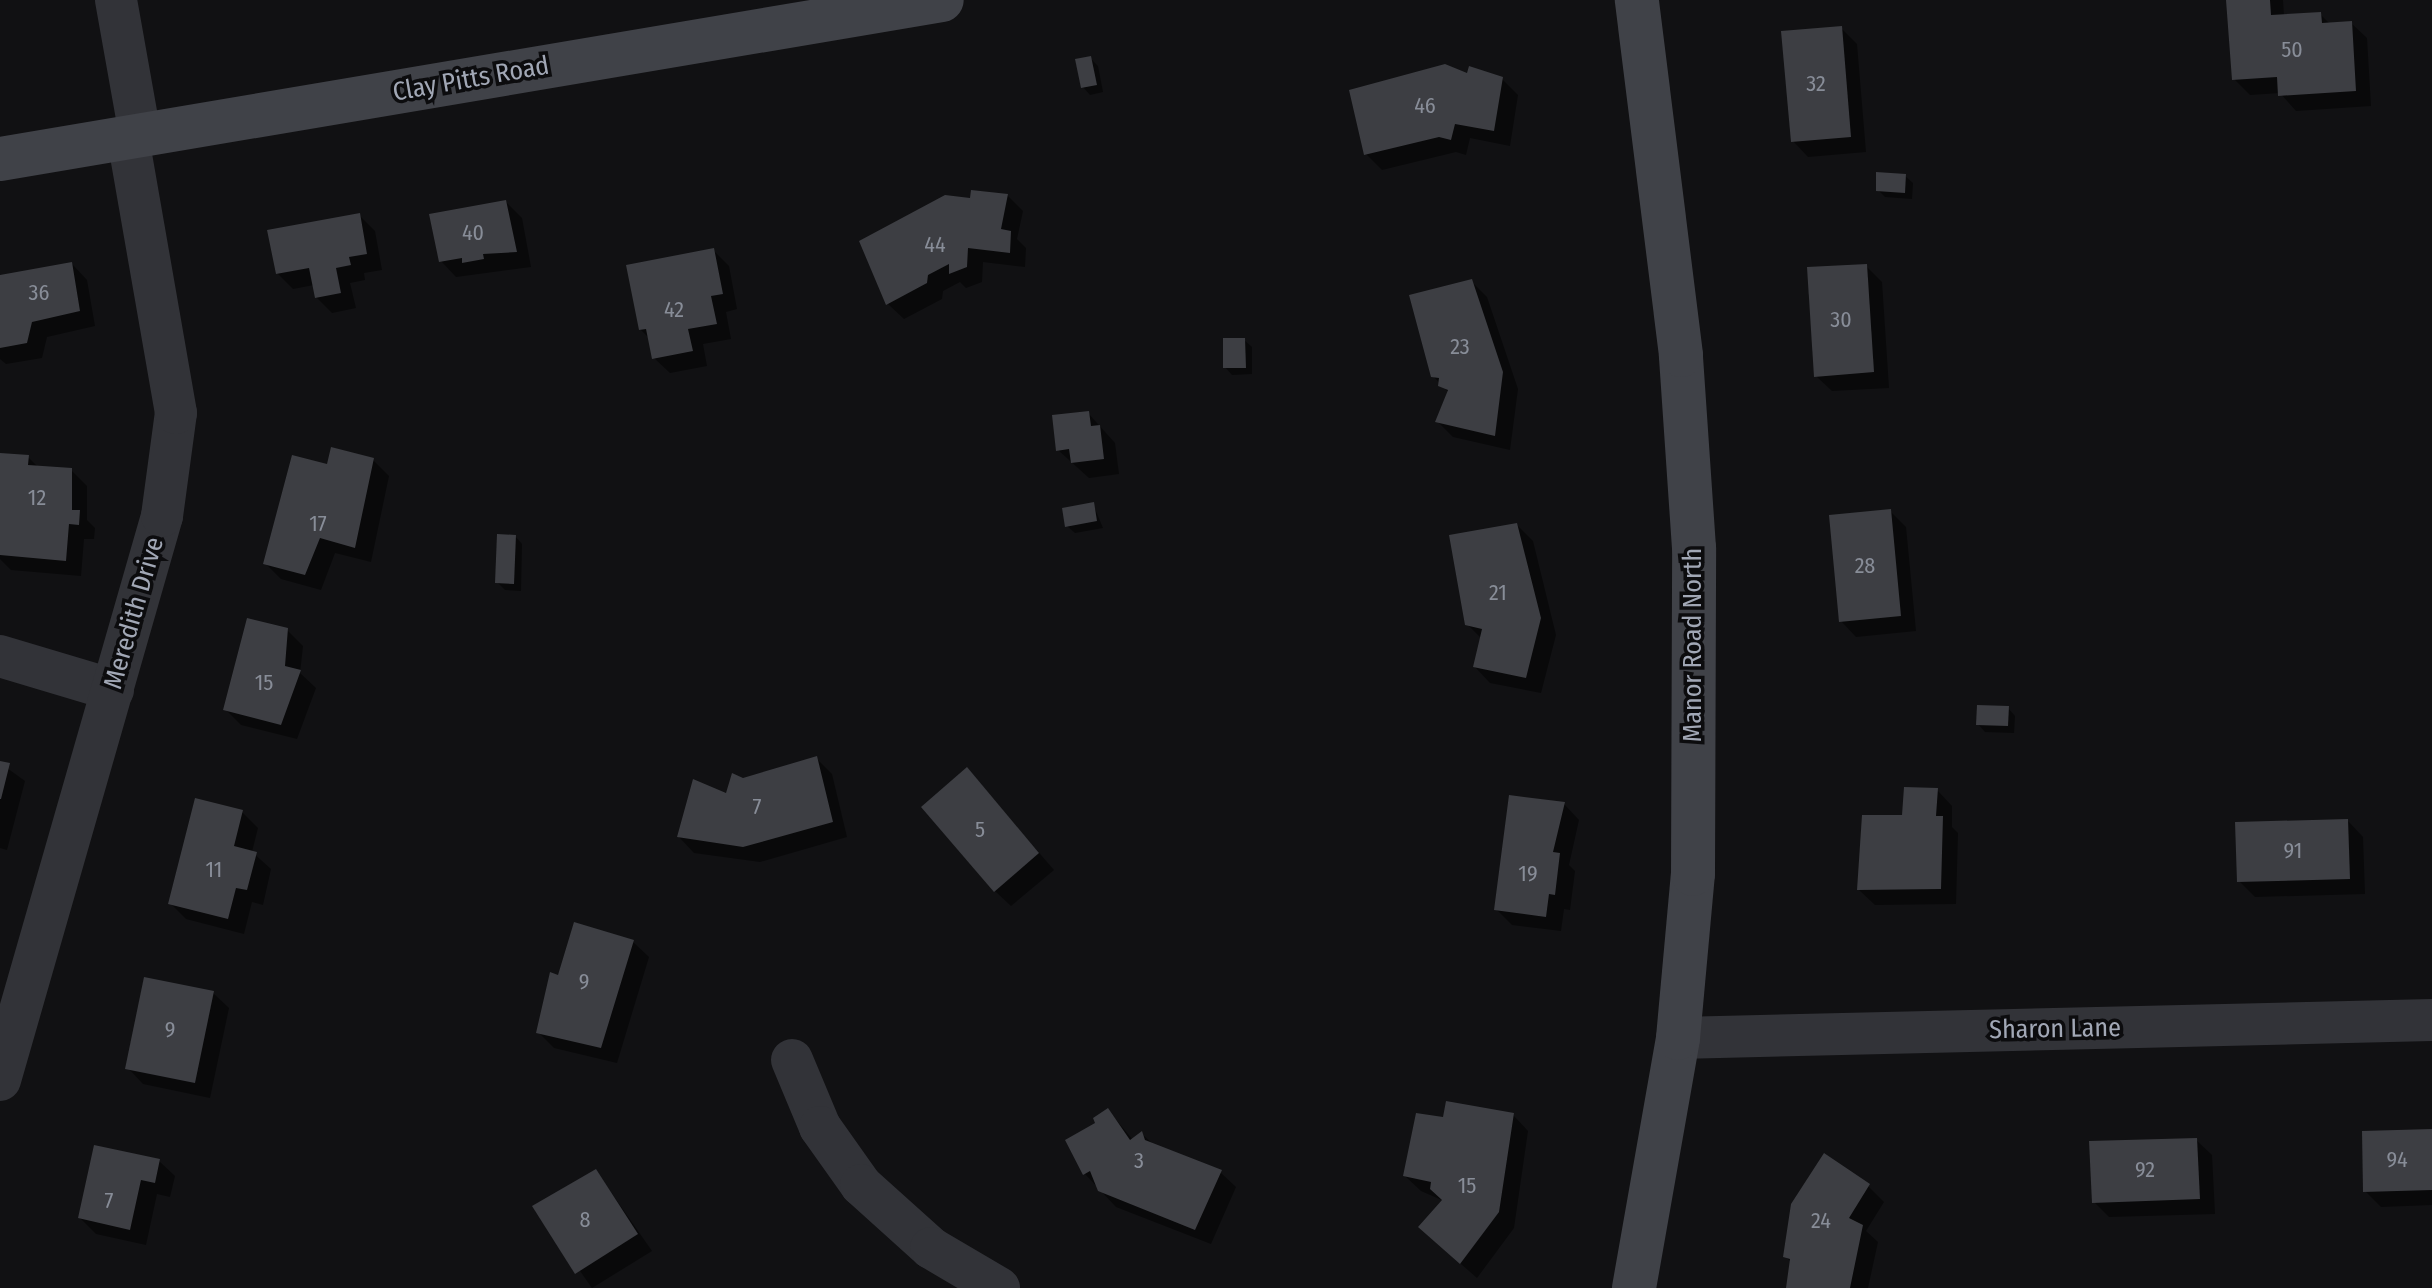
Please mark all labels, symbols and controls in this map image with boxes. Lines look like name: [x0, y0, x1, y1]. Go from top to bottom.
house number: 50: [2281, 37, 2303, 63]
street label: Clay Pitts Road: [390, 50, 552, 108]
house number: 32: [1806, 71, 1826, 97]
house number: 46: [1414, 93, 1436, 119]
house number: 40: [462, 220, 484, 246]
house number: 44: [924, 232, 946, 258]
house number: 36: [29, 280, 49, 306]
house number: 42: [664, 297, 684, 323]
house number: 30: [1830, 307, 1852, 333]
house number: 23: [1450, 334, 1470, 360]
house number: 12: [28, 485, 46, 511]
house number: 17: [309, 511, 327, 537]
street label: Meredith Drive: [97, 534, 171, 692]
street label: Manor Road North: [1677, 548, 1709, 742]
house number: 28: [1855, 553, 1875, 579]
house number: 21: [1489, 580, 1507, 606]
house number: 15: [255, 670, 273, 696]
house number: 7: [753, 794, 761, 820]
house number: 5: [975, 817, 985, 843]
house number: 91: [2284, 838, 2302, 864]
house number: 11: [206, 857, 222, 883]
house number: 19: [1518, 861, 1538, 887]
house number: 9: [579, 969, 589, 995]
street label: Sharon Lane: [1989, 1012, 2121, 1046]
house number: 9: [165, 1017, 175, 1043]
house number: 94: [2386, 1147, 2408, 1173]
house number: 3: [1134, 1148, 1144, 1174]
house number: 92: [2135, 1157, 2155, 1183]
house number: 15: [1458, 1173, 1476, 1199]
house number: 7: [105, 1188, 113, 1214]
house number: 8: [580, 1207, 590, 1233]
house number: 24: [1811, 1208, 1831, 1234]

